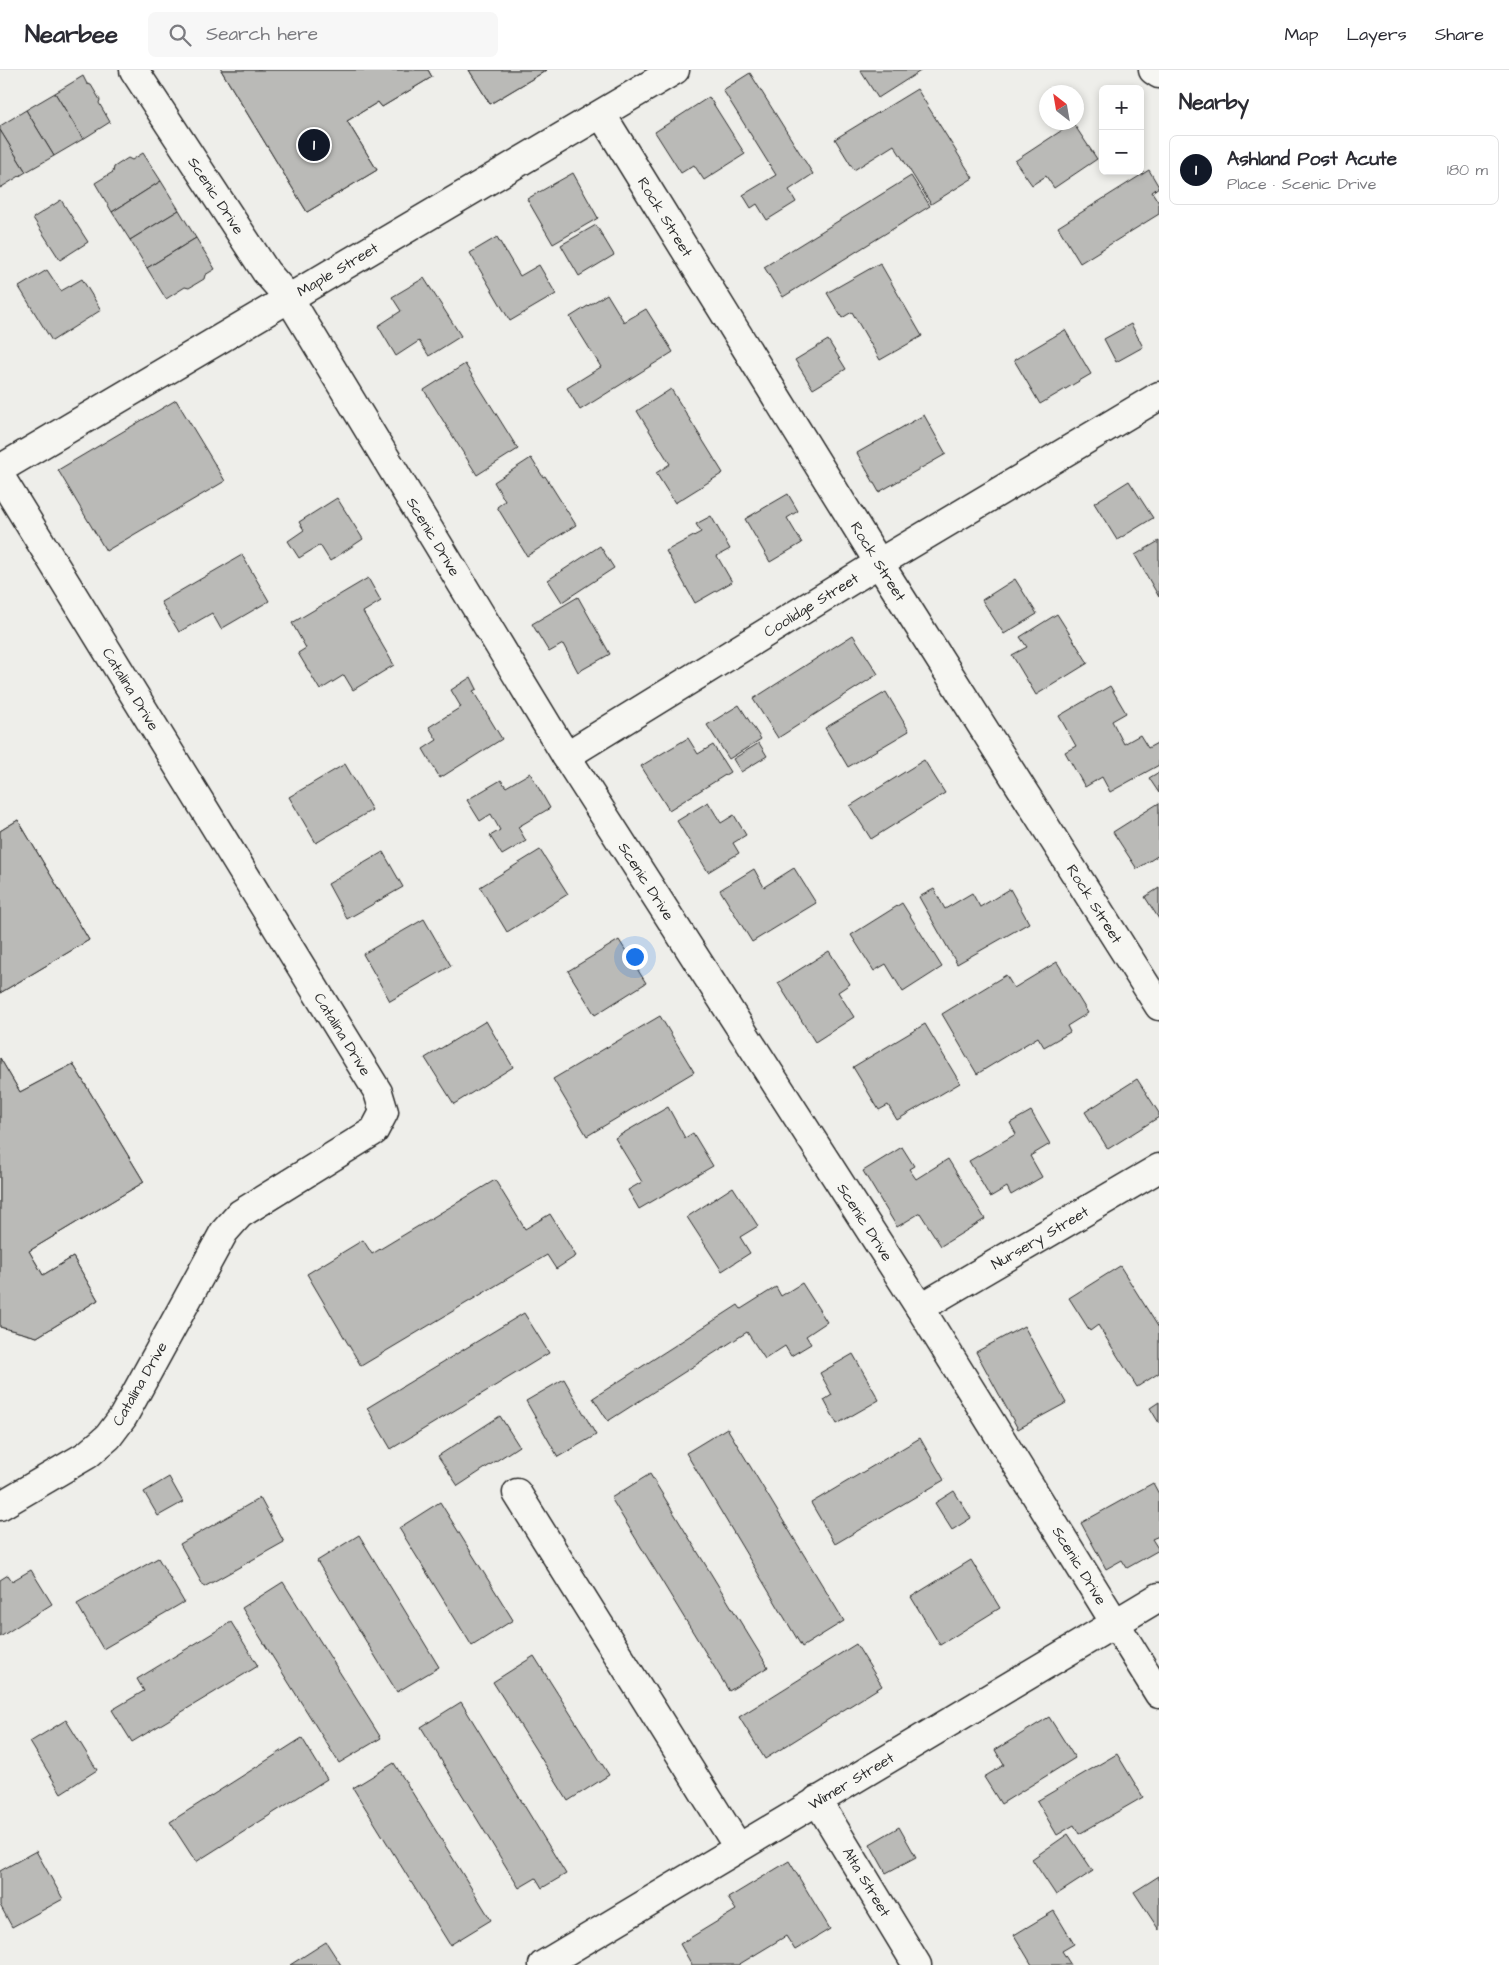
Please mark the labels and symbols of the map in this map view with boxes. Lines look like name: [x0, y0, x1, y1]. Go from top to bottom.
north arrow: [1039, 85, 1084, 130]
pin: 1: [298, 126, 330, 164]
street label: Scenic Drive: [183, 153, 249, 238]
street label: Rock Street: [632, 173, 698, 261]
street label: Maple Street: [293, 237, 382, 302]
street label: Scenic Drive: [401, 493, 465, 580]
street label: Rock Street: [845, 518, 911, 605]
street label: Coolidge Street: [760, 568, 863, 642]
street label: Catalina Drive: [97, 644, 164, 735]
street label: Scenic Drive: [613, 838, 679, 924]
street label: Rock Street: [1061, 860, 1127, 948]
your location: [622, 944, 648, 970]
street label: Catalina Drive: [309, 989, 376, 1080]
street label: Scenic Drive: [832, 1179, 898, 1265]
street label: Nursery Street: [987, 1201, 1093, 1275]
street label: Catalina Drive: [107, 1338, 173, 1430]
street label: Scenic Drive: [1047, 1522, 1112, 1609]
street label: Wimer Street: [804, 1747, 898, 1815]
street label: Alta Street: [838, 1843, 896, 1921]

